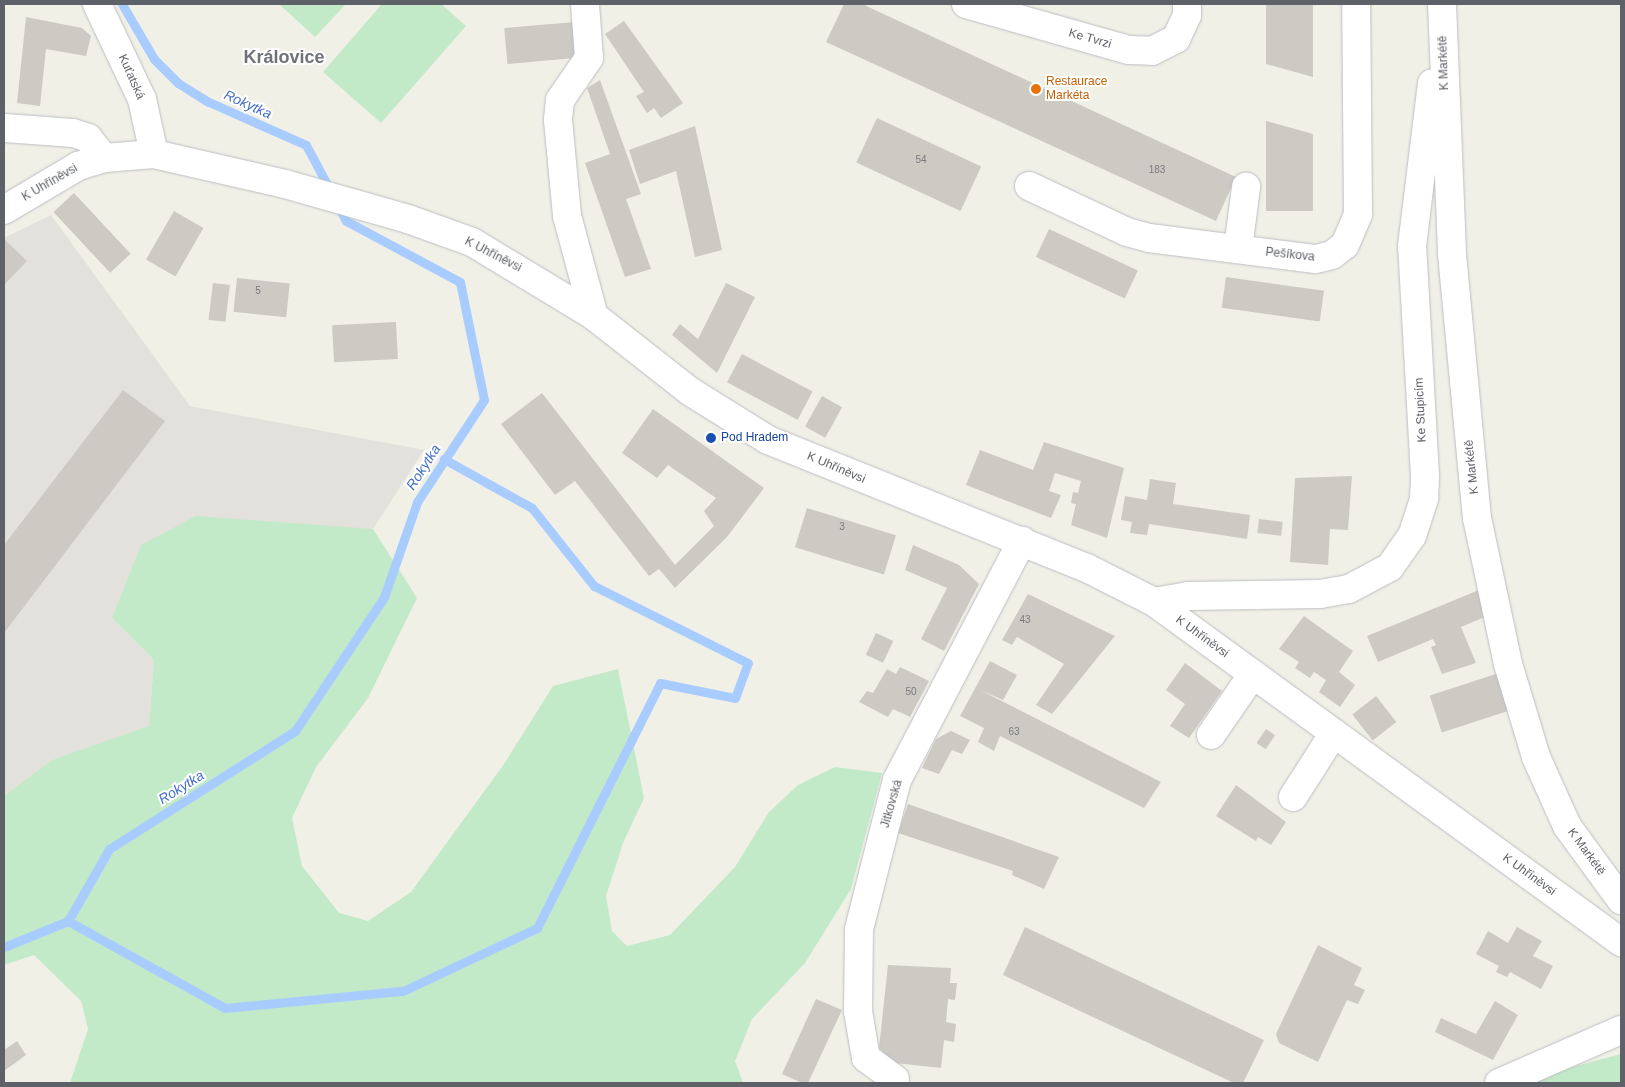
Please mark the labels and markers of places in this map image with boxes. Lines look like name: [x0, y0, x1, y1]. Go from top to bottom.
place label: Restaurace Markéta: [1046, 75, 1107, 103]
marker: Restaurace Markéta: [1030, 83, 1042, 95]
place label: Pod Hradem: [721, 431, 788, 445]
marker: Pod Hradem: [705, 432, 717, 444]

